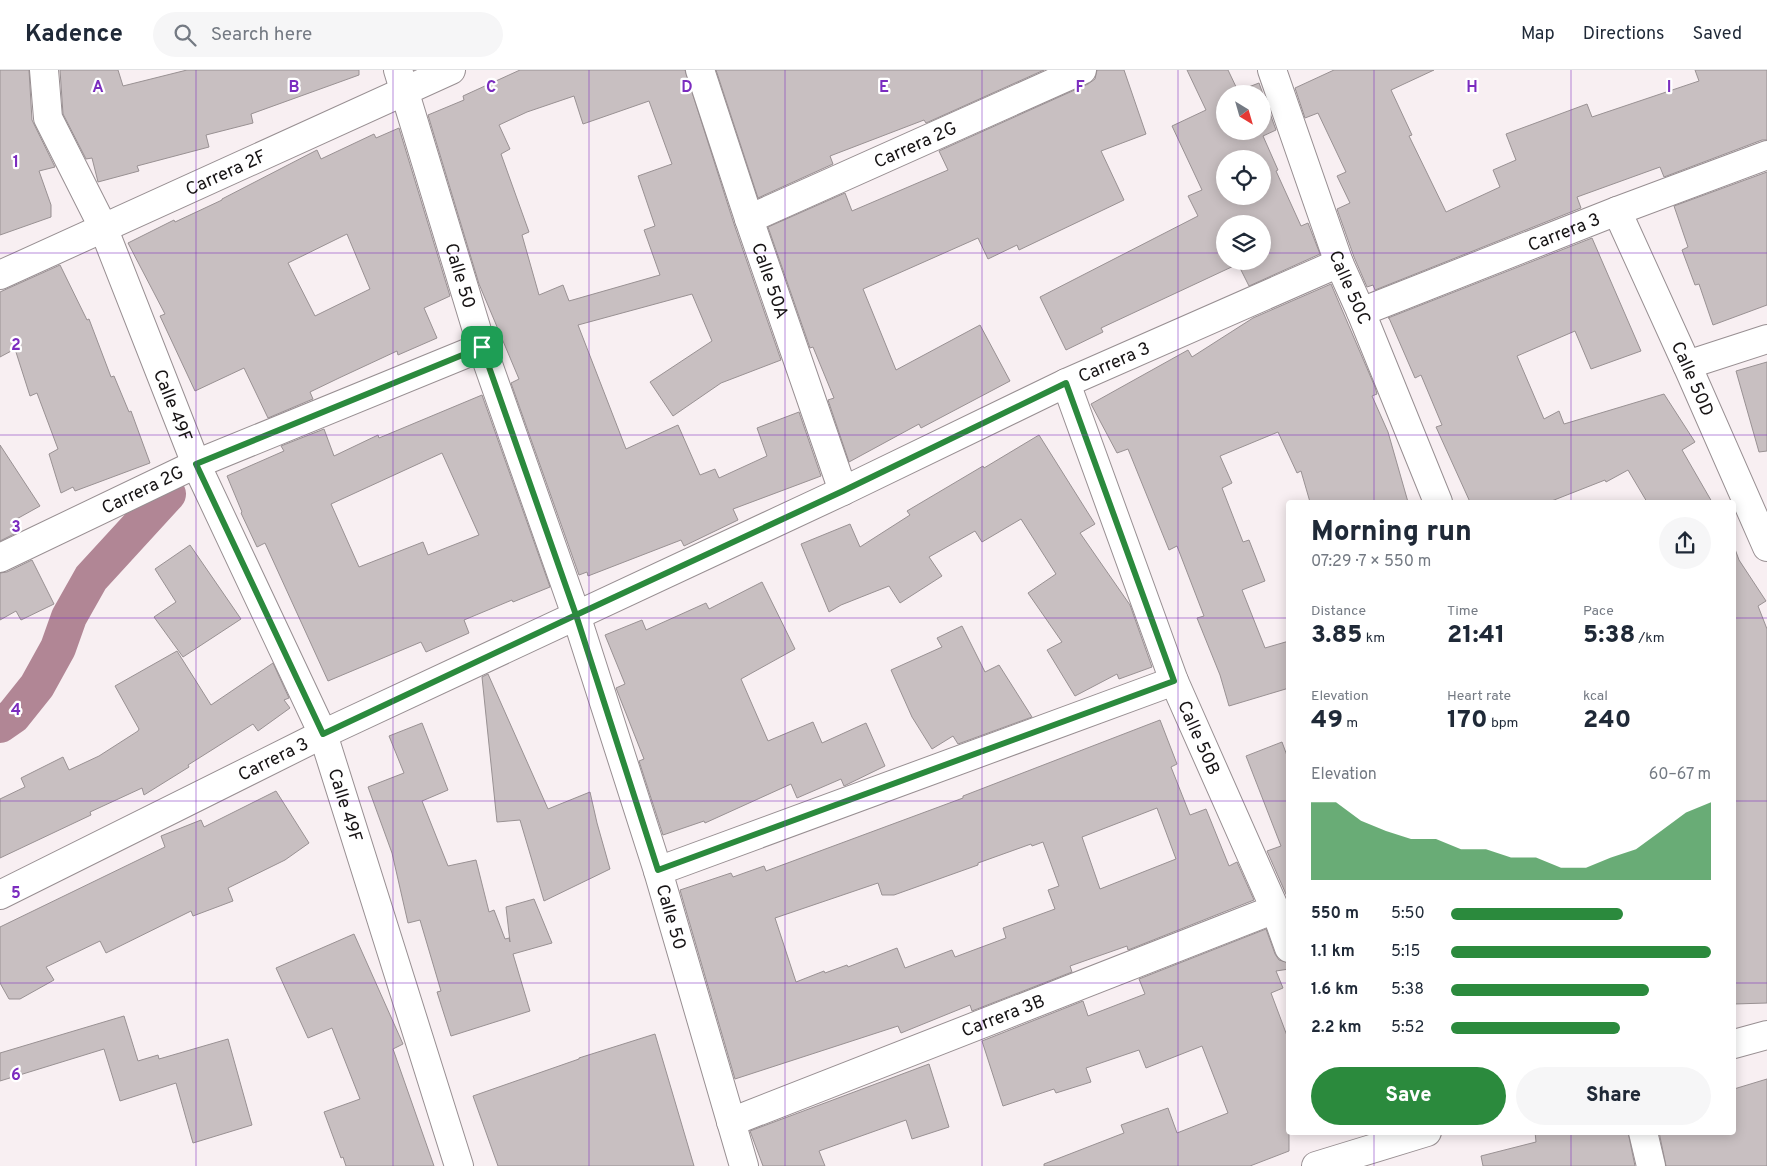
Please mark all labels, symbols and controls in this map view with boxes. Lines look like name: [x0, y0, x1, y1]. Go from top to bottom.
search box: [153, 12, 503, 57]
text: Kadence: [25, 20, 123, 50]
icon: search: [171, 21, 199, 49]
text: Search here: [211, 23, 312, 47]
text: Map: [1521, 23, 1555, 46]
text: Directions: [1583, 23, 1665, 46]
text: Saved: [1693, 23, 1742, 46]
text: A: [92, 78, 104, 98]
text: B: [288, 78, 300, 98]
text: C: [486, 78, 496, 98]
text: D: [681, 78, 693, 98]
text: E: [879, 78, 889, 98]
text: F: [1075, 78, 1085, 98]
text: H: [1466, 78, 1478, 98]
text: I: [1667, 78, 1671, 98]
north arrow: [1216, 85, 1271, 140]
map controls: [1216, 85, 1271, 270]
street label: Carrera 2G: [871, 117, 961, 175]
street label: Carrera 2F: [182, 145, 270, 202]
button: locate: [1216, 150, 1271, 205]
text: 1: [13, 153, 19, 173]
street label: Carrera 3: [1525, 209, 1604, 258]
button: layers: [1216, 215, 1271, 270]
street label: Calle 50A: [745, 240, 793, 322]
street label: Calle 50: [438, 241, 480, 312]
street label: Calle 50C: [1323, 248, 1375, 328]
pin: [461, 326, 503, 368]
icon: arrive: [468, 333, 496, 361]
text: 2: [11, 336, 21, 356]
street label: Carrera 3: [1075, 338, 1154, 389]
street label: Calle 50D: [1665, 338, 1718, 420]
street label: Calle 49F: [147, 366, 196, 446]
street label: Carrera 2G: [98, 462, 188, 521]
text: Morning run: [1311, 515, 1472, 551]
button: share: [1659, 517, 1711, 569]
text: 3: [11, 518, 21, 538]
text: 07:29 · 7 × 550 m: [1311, 552, 1431, 572]
text: Distance: [1311, 603, 1366, 620]
text: Time: [1447, 603, 1478, 620]
text: Pace: [1583, 603, 1614, 620]
text: 3.85: [1311, 620, 1363, 652]
text: 21:41: [1447, 620, 1505, 652]
text: 5:38: [1583, 620, 1635, 652]
text: km: [1363, 630, 1385, 647]
text: /km: [1635, 630, 1665, 647]
text: Elevation: [1311, 688, 1369, 705]
text: Heart rate: [1447, 688, 1511, 705]
text: kcal: [1583, 688, 1608, 705]
street label: Calle 50B: [1171, 698, 1224, 779]
text: 4: [11, 701, 21, 721]
text: 49: [1311, 705, 1343, 737]
text: 170: [1447, 705, 1488, 737]
text: 240: [1583, 705, 1631, 737]
text: m: [1343, 715, 1358, 732]
text: bpm: [1488, 715, 1518, 732]
street label: Carrera 3: [235, 733, 313, 788]
text: Elevation: [1311, 765, 1377, 785]
text: 60–67 m: [1649, 765, 1711, 785]
street label: Calle 49F: [322, 766, 366, 846]
street label: Calle 50: [649, 882, 690, 953]
text: 5: [11, 884, 21, 904]
text: 550 m: [1311, 904, 1359, 924]
text: 5:50: [1391, 904, 1425, 924]
text: 1.1 km: [1311, 942, 1355, 962]
text: 5:15: [1391, 942, 1420, 962]
text: 1.6 km: [1311, 980, 1358, 1000]
text: 5:38: [1391, 980, 1424, 1000]
street label: Carrera 3B: [958, 990, 1048, 1044]
text: 2.2 km: [1311, 1018, 1361, 1038]
text: 5:52: [1391, 1018, 1424, 1038]
text: 6: [11, 1066, 21, 1086]
button: Save: [1311, 1067, 1506, 1125]
button: Share: [1516, 1067, 1711, 1125]

